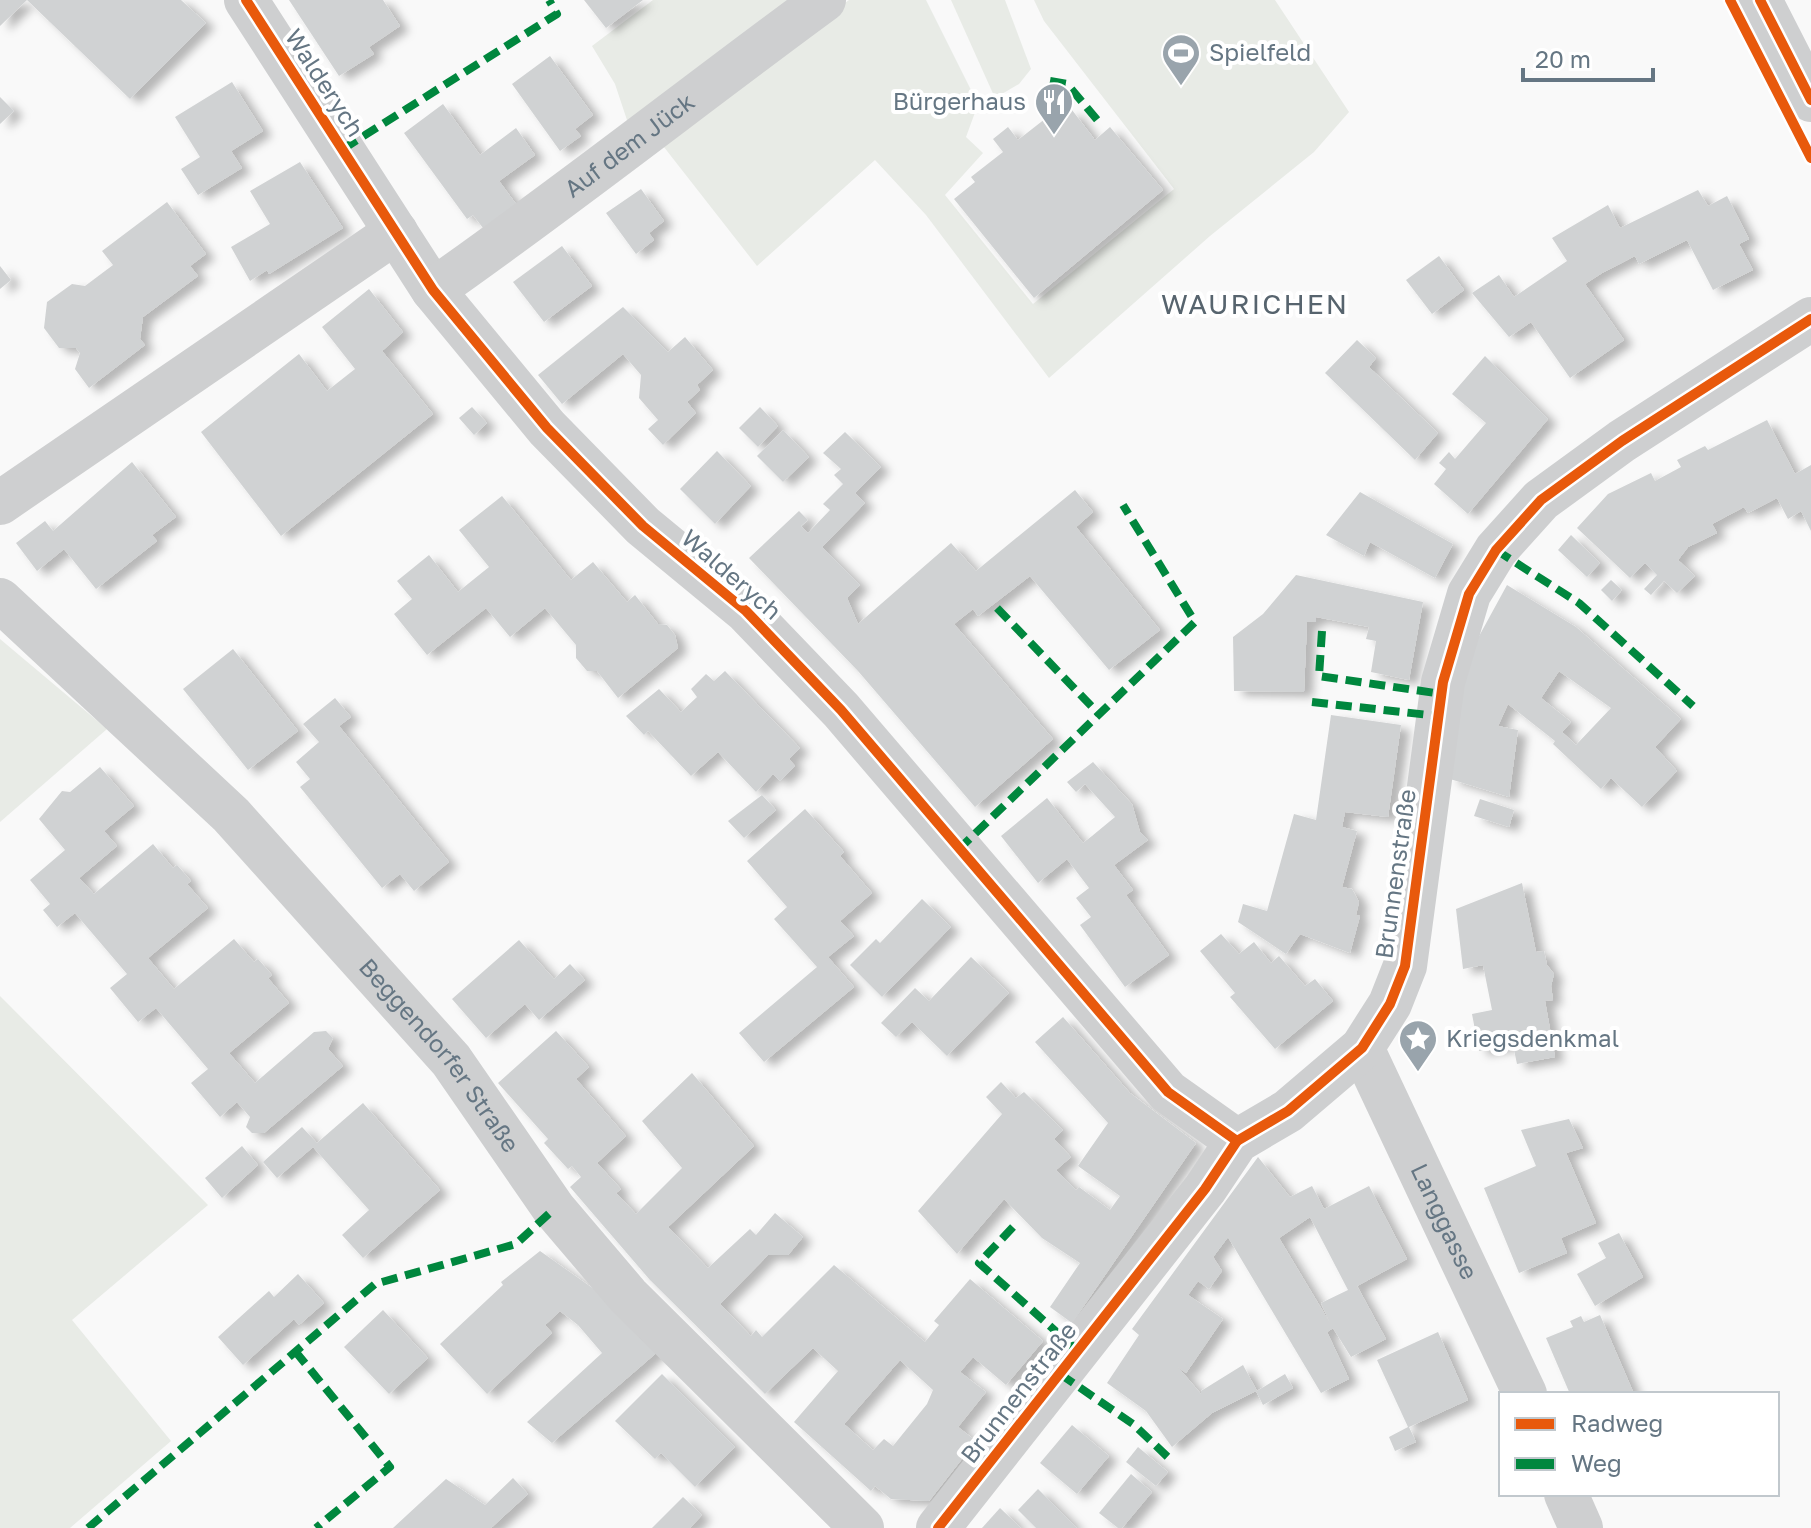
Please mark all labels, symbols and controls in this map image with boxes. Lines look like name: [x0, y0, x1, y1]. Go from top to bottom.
street label: Walderych: [280, 23, 371, 142]
sports icon: Spielfeld: [1160, 32, 1202, 87]
scale bar: [1523, 32, 1653, 82]
place label: Spielfeld: [1209, 37, 1311, 66]
text: 20 m: [1535, 44, 1591, 73]
restaurant icon: Bürgerhaus: [1033, 81, 1075, 136]
street label: Auf dem Jück: [558, 86, 700, 203]
place label: Bürgerhaus: [893, 86, 1026, 115]
district label: WAURICHEN: [1161, 287, 1349, 320]
street label: Walderych: [676, 523, 788, 625]
street label: Brunnenstraße: [1368, 787, 1421, 960]
street label: Beggendorfer Straße: [354, 952, 526, 1157]
place icon: Kriegsdenkmal: [1397, 1018, 1439, 1073]
place label: Kriegsdenkmal: [1446, 1023, 1619, 1052]
street label: Langgasse: [1405, 1158, 1485, 1284]
street label: Brunnenstraße: [954, 1316, 1082, 1468]
legend: [1499, 1392, 1779, 1496]
text: Radweg: [1571, 1408, 1663, 1437]
text: Weg: [1571, 1448, 1622, 1477]

